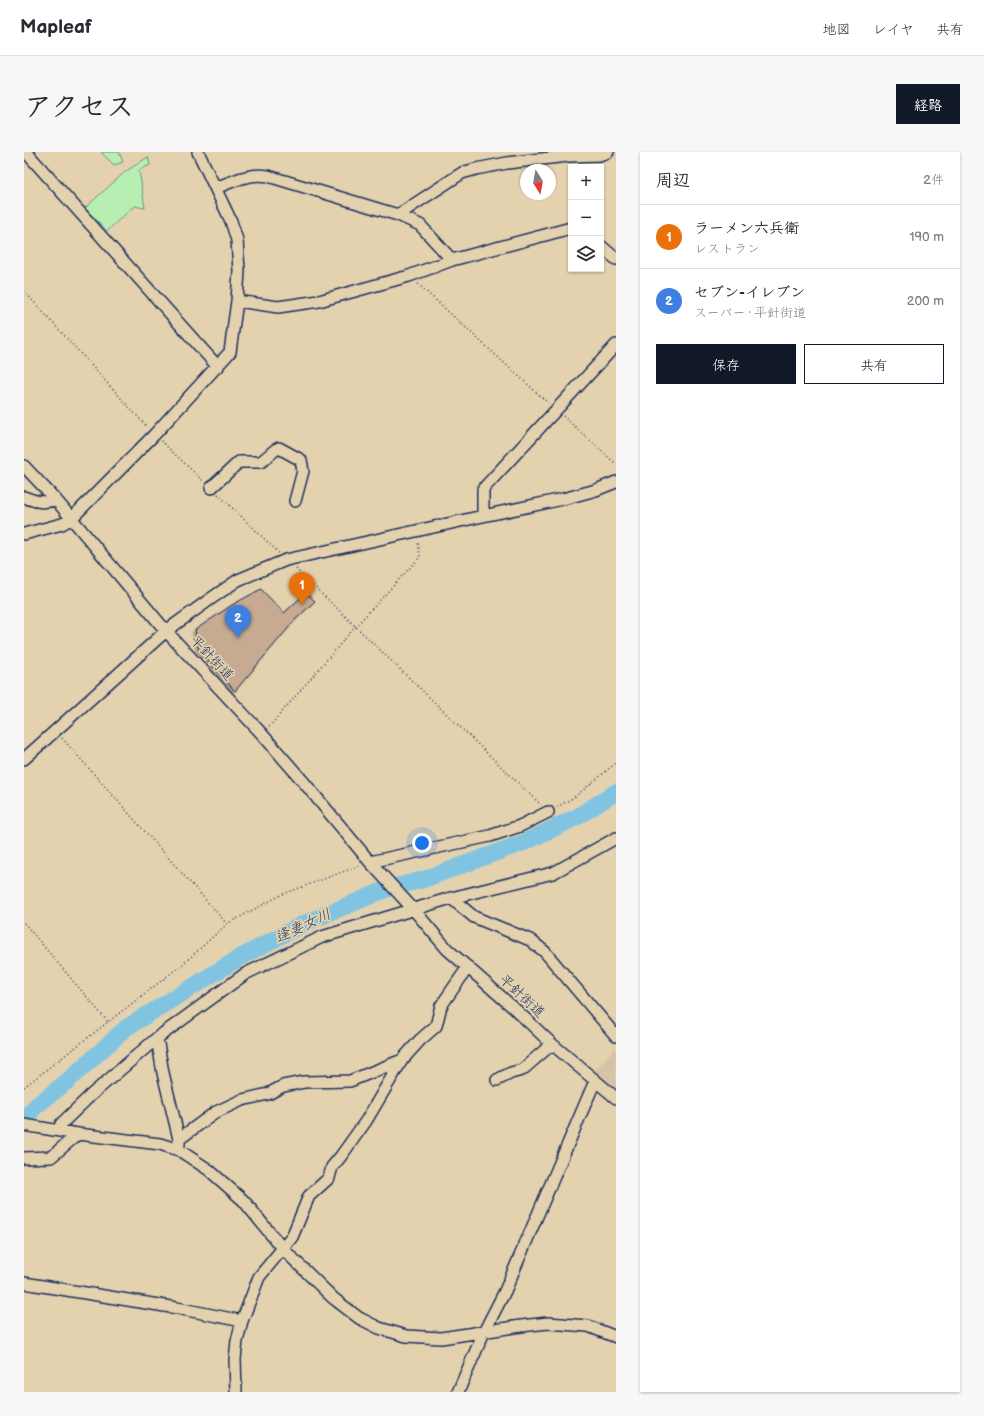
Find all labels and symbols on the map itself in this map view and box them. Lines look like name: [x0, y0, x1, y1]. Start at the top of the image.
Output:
north arrow: [520, 164, 556, 200]
pin: 1: [289, 572, 315, 605]
pin: 2: [225, 605, 251, 638]
street label: 平針街道: [187, 632, 237, 684]
your location: [412, 833, 432, 853]
water label: 逢妻女川: [272, 905, 334, 947]
street label: 平針街道: [496, 971, 548, 1021]

